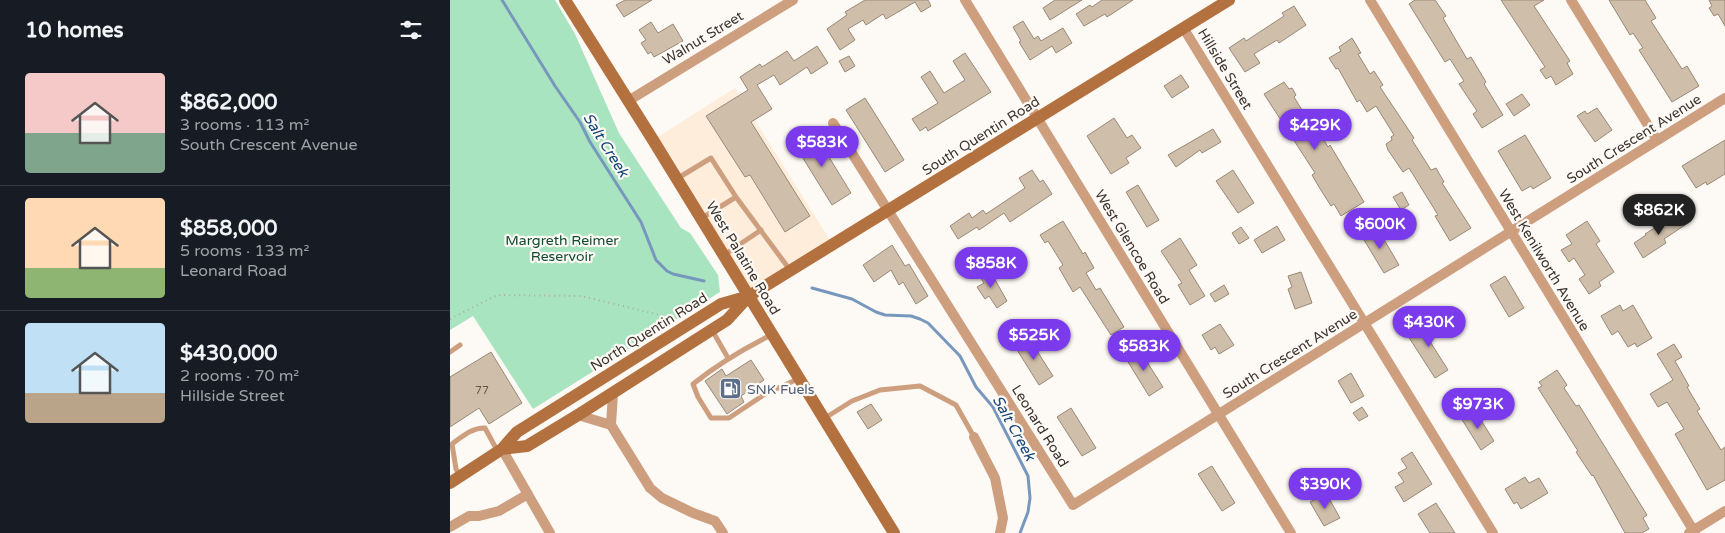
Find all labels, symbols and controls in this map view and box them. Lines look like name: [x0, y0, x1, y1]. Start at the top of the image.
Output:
street label: Walnut Street: [660, 7, 747, 69]
icon: filters: [397, 16, 425, 44]
text: 10 homes: [25, 18, 124, 43]
street label: Hillside Street: [1194, 25, 1256, 113]
text: $862,000: [180, 90, 278, 115]
street label: South Crescent Avenue: [1564, 91, 1704, 187]
icon: home: [65, 93, 125, 153]
street label: South Quentin Road: [919, 93, 1043, 179]
pin: $429K: [1280, 108, 1350, 151]
water label: Salt Creek: [579, 110, 634, 182]
text: 3 rooms · 113 m²: [180, 115, 309, 135]
text: $429K: [1290, 115, 1340, 135]
pin: $583K: [787, 126, 857, 168]
text: $583K: [797, 132, 847, 152]
text: South Crescent Avenue: [180, 135, 358, 155]
street label: West Kenilworth Avenue: [1495, 186, 1593, 334]
street label: West Glencoe Road: [1091, 187, 1173, 307]
pin: $862K: [1624, 194, 1694, 236]
street label: West Palatine Road: [702, 198, 784, 318]
text: $862K: [1634, 200, 1684, 220]
pin: $600K: [1345, 208, 1415, 250]
text: $600K: [1355, 214, 1405, 234]
text: $858,000: [180, 216, 278, 241]
icon: home: [65, 218, 125, 278]
park label: Margreth Reimer Reservoir: [505, 232, 619, 265]
text: 5 rooms · 133 m²: [180, 241, 309, 261]
pin: $858K: [956, 246, 1026, 289]
text: $858K: [966, 253, 1016, 273]
text: Leonard Road: [180, 261, 287, 281]
street label: North Quentin Road: [587, 289, 711, 375]
street label: South Crescent Avenue: [1220, 306, 1360, 402]
pin: $430K: [1394, 306, 1464, 348]
text: $430K: [1404, 312, 1454, 332]
pin: $525K: [999, 318, 1069, 361]
text: $525K: [1009, 325, 1059, 345]
pin: $583K: [1109, 330, 1179, 372]
text: $583K: [1119, 336, 1169, 356]
text: $430,000: [180, 341, 278, 366]
icon: home: [65, 343, 125, 403]
text: 2 rooms · 70 m²: [180, 366, 299, 386]
fuel station icon: SNK Fuels: [719, 377, 743, 401]
place label: SNK Fuels: [747, 381, 815, 398]
street label: Leonard Road: [1008, 382, 1072, 470]
house number: 77: [475, 384, 489, 397]
text: Hillside Street: [180, 386, 285, 406]
pin: $973K: [1443, 388, 1513, 430]
water label: Salt Creek: [989, 392, 1040, 465]
text: $973K: [1453, 394, 1503, 414]
pin: $390K: [1290, 468, 1360, 510]
text: $390K: [1300, 474, 1350, 494]

